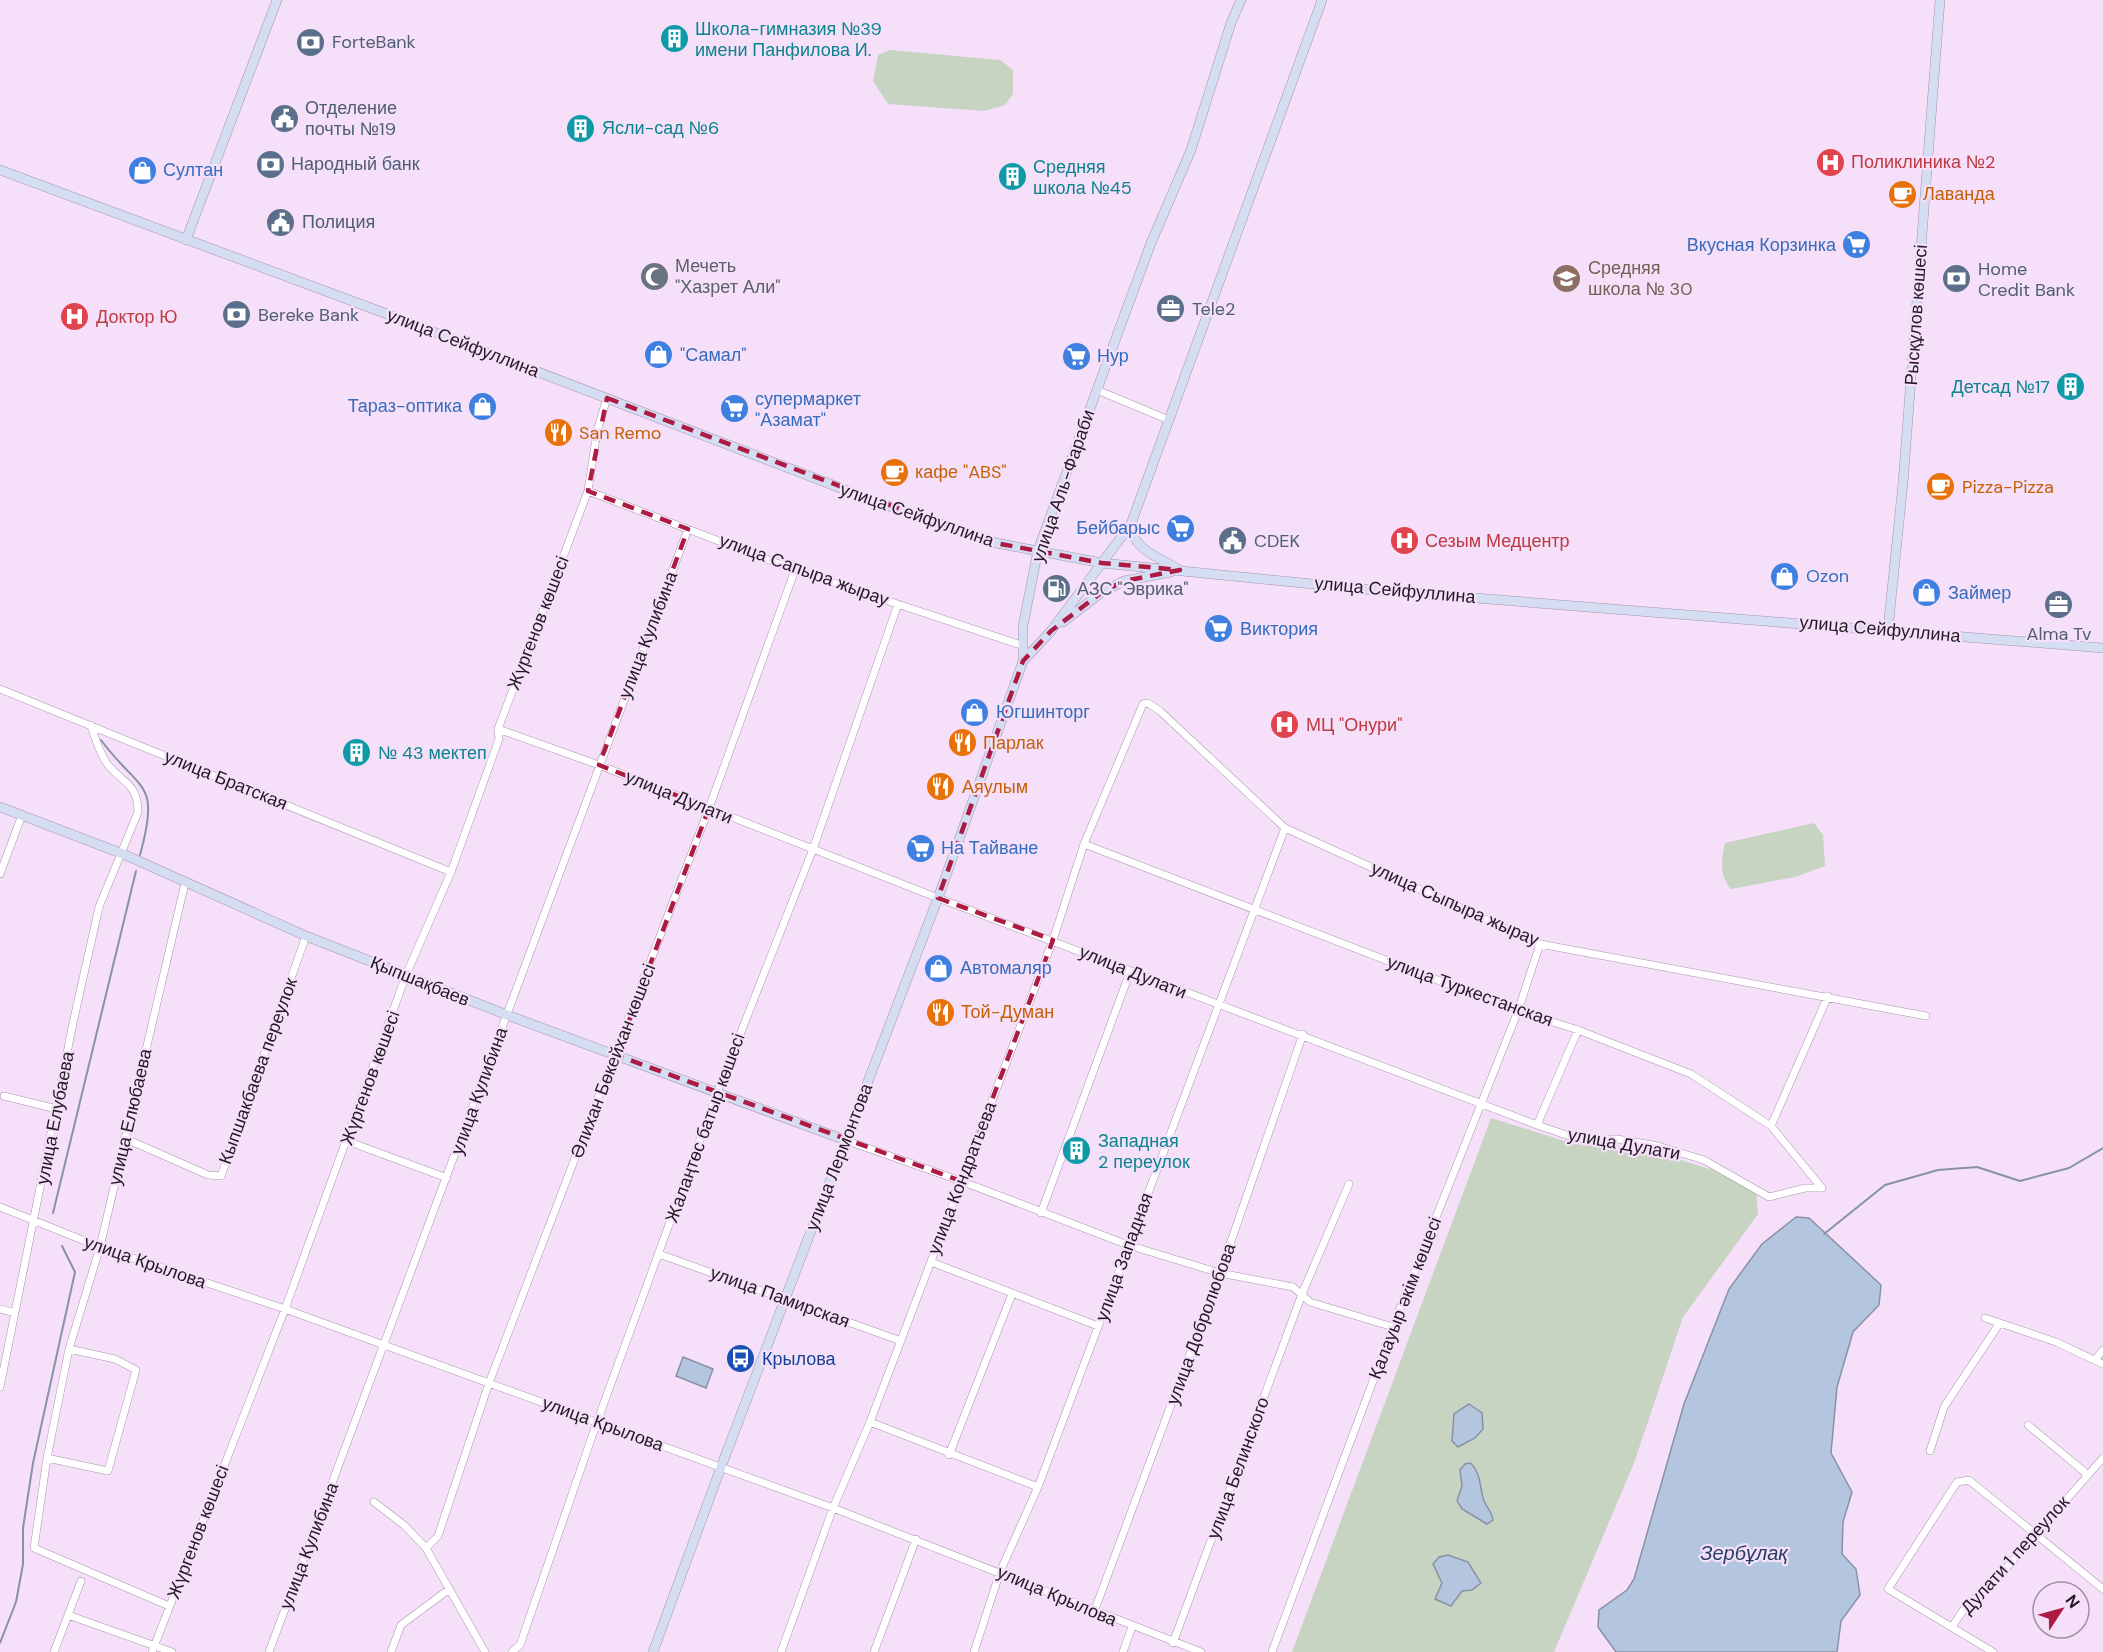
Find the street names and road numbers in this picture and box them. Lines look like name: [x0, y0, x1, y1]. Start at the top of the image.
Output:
street label: Рысқұлов көшесі: [1899, 244, 1933, 386]
street label: улица Сейфуллина: [383, 303, 544, 384]
street label: улица Аль-Фараби: [1026, 406, 1100, 566]
street label: улица Сейфуллина: [837, 477, 998, 553]
street label: улица Сапыра жырау: [716, 528, 892, 612]
street label: Жүргенов көшесі: [501, 553, 575, 693]
street label: улица Кулибина: [613, 567, 684, 702]
street label: улица Сейфуллина: [1313, 571, 1478, 609]
street label: улица Сейфуллина: [1798, 610, 1963, 648]
street label: улица Братская: [161, 744, 291, 816]
street label: улица Дулати: [622, 765, 736, 829]
street label: улица Сыпыра жырау: [1367, 856, 1543, 952]
street label: улица Дулати: [1076, 940, 1190, 1004]
street label: Қыпшақбаев: [367, 950, 473, 1012]
street label: улица Туркестанская: [1384, 950, 1556, 1032]
street label: Әлихан Бөкейхан көшесі: [565, 960, 661, 1162]
street label: Кыпшакбаева переулок: [213, 974, 303, 1168]
street label: Жүргенов көшесі: [335, 1007, 405, 1149]
street label: улица Кулибина: [445, 1023, 514, 1158]
street label: Жалаңтөс батыр көшесі: [659, 1030, 751, 1226]
street label: улица Елюбаева: [103, 1045, 158, 1188]
street label: улица Елубаева: [30, 1048, 80, 1187]
street label: улица Лермонтова: [800, 1079, 878, 1234]
street label: улица Кондратьева: [922, 1097, 1003, 1258]
street label: улица Дулати: [1566, 1122, 1682, 1166]
street label: улица Западная: [1090, 1189, 1158, 1325]
street label: Қалауыр әкім көшесі: [1363, 1213, 1447, 1383]
street label: улица Крылова: [81, 1230, 210, 1294]
street label: улица Добролюбова: [1161, 1239, 1242, 1408]
street label: улица Памирская: [707, 1261, 853, 1333]
street label: улица Крылова: [539, 1391, 668, 1457]
street label: улица Белинского: [1201, 1394, 1275, 1542]
street label: Жүргенов көшесі: [161, 1462, 235, 1602]
street label: улица Кулибина: [274, 1478, 345, 1613]
street label: Дулати 1 переулок: [1955, 1491, 2075, 1619]
street label: улица Крылова: [993, 1560, 1121, 1632]

